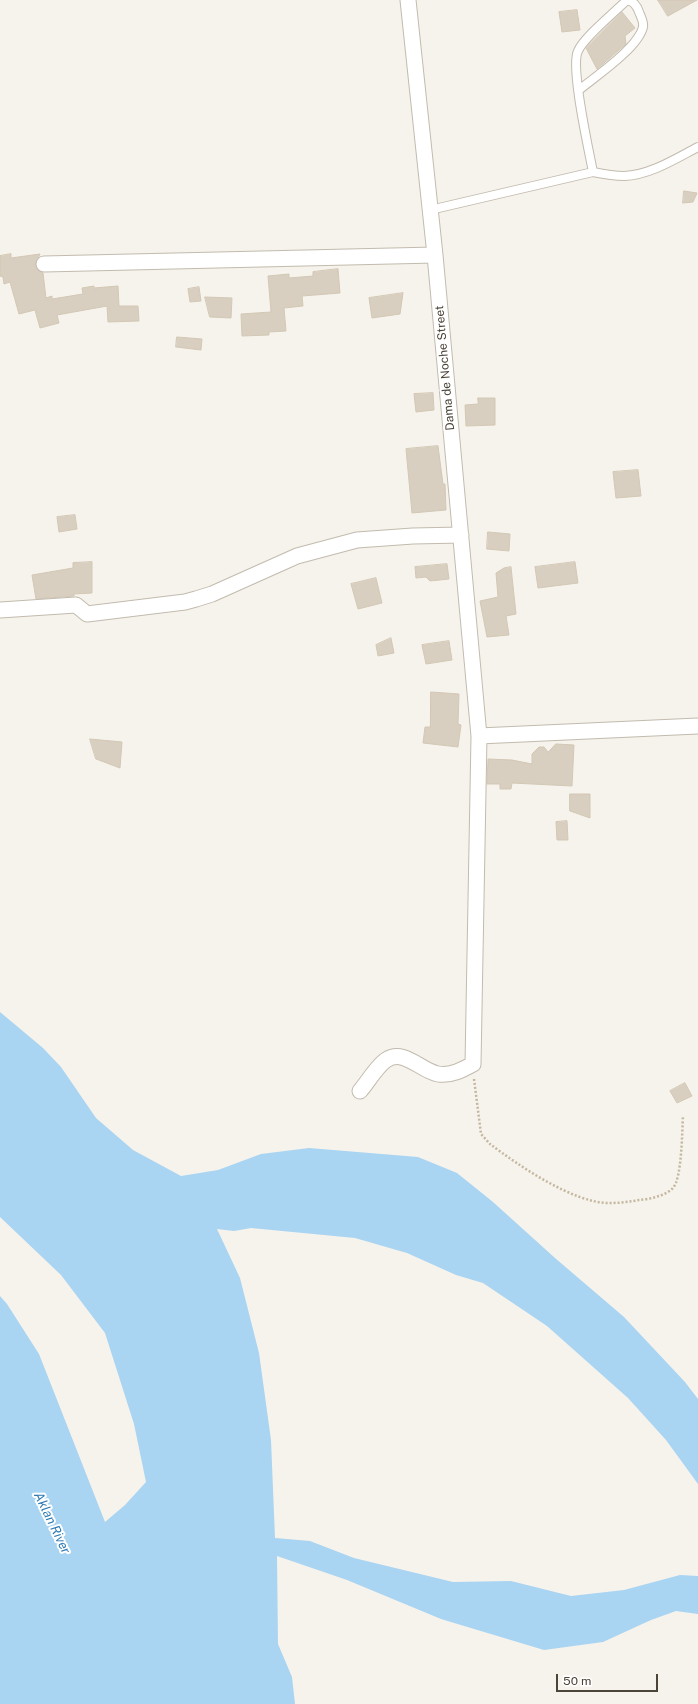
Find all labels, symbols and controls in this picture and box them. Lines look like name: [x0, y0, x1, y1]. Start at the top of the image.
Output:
street label: Dama de Noche Street: [432, 305, 458, 431]
water label: Aklan River: [30, 1490, 74, 1556]
scale bar: [558, 1666, 660, 1692]
text: 50 m: [563, 1674, 591, 1688]

